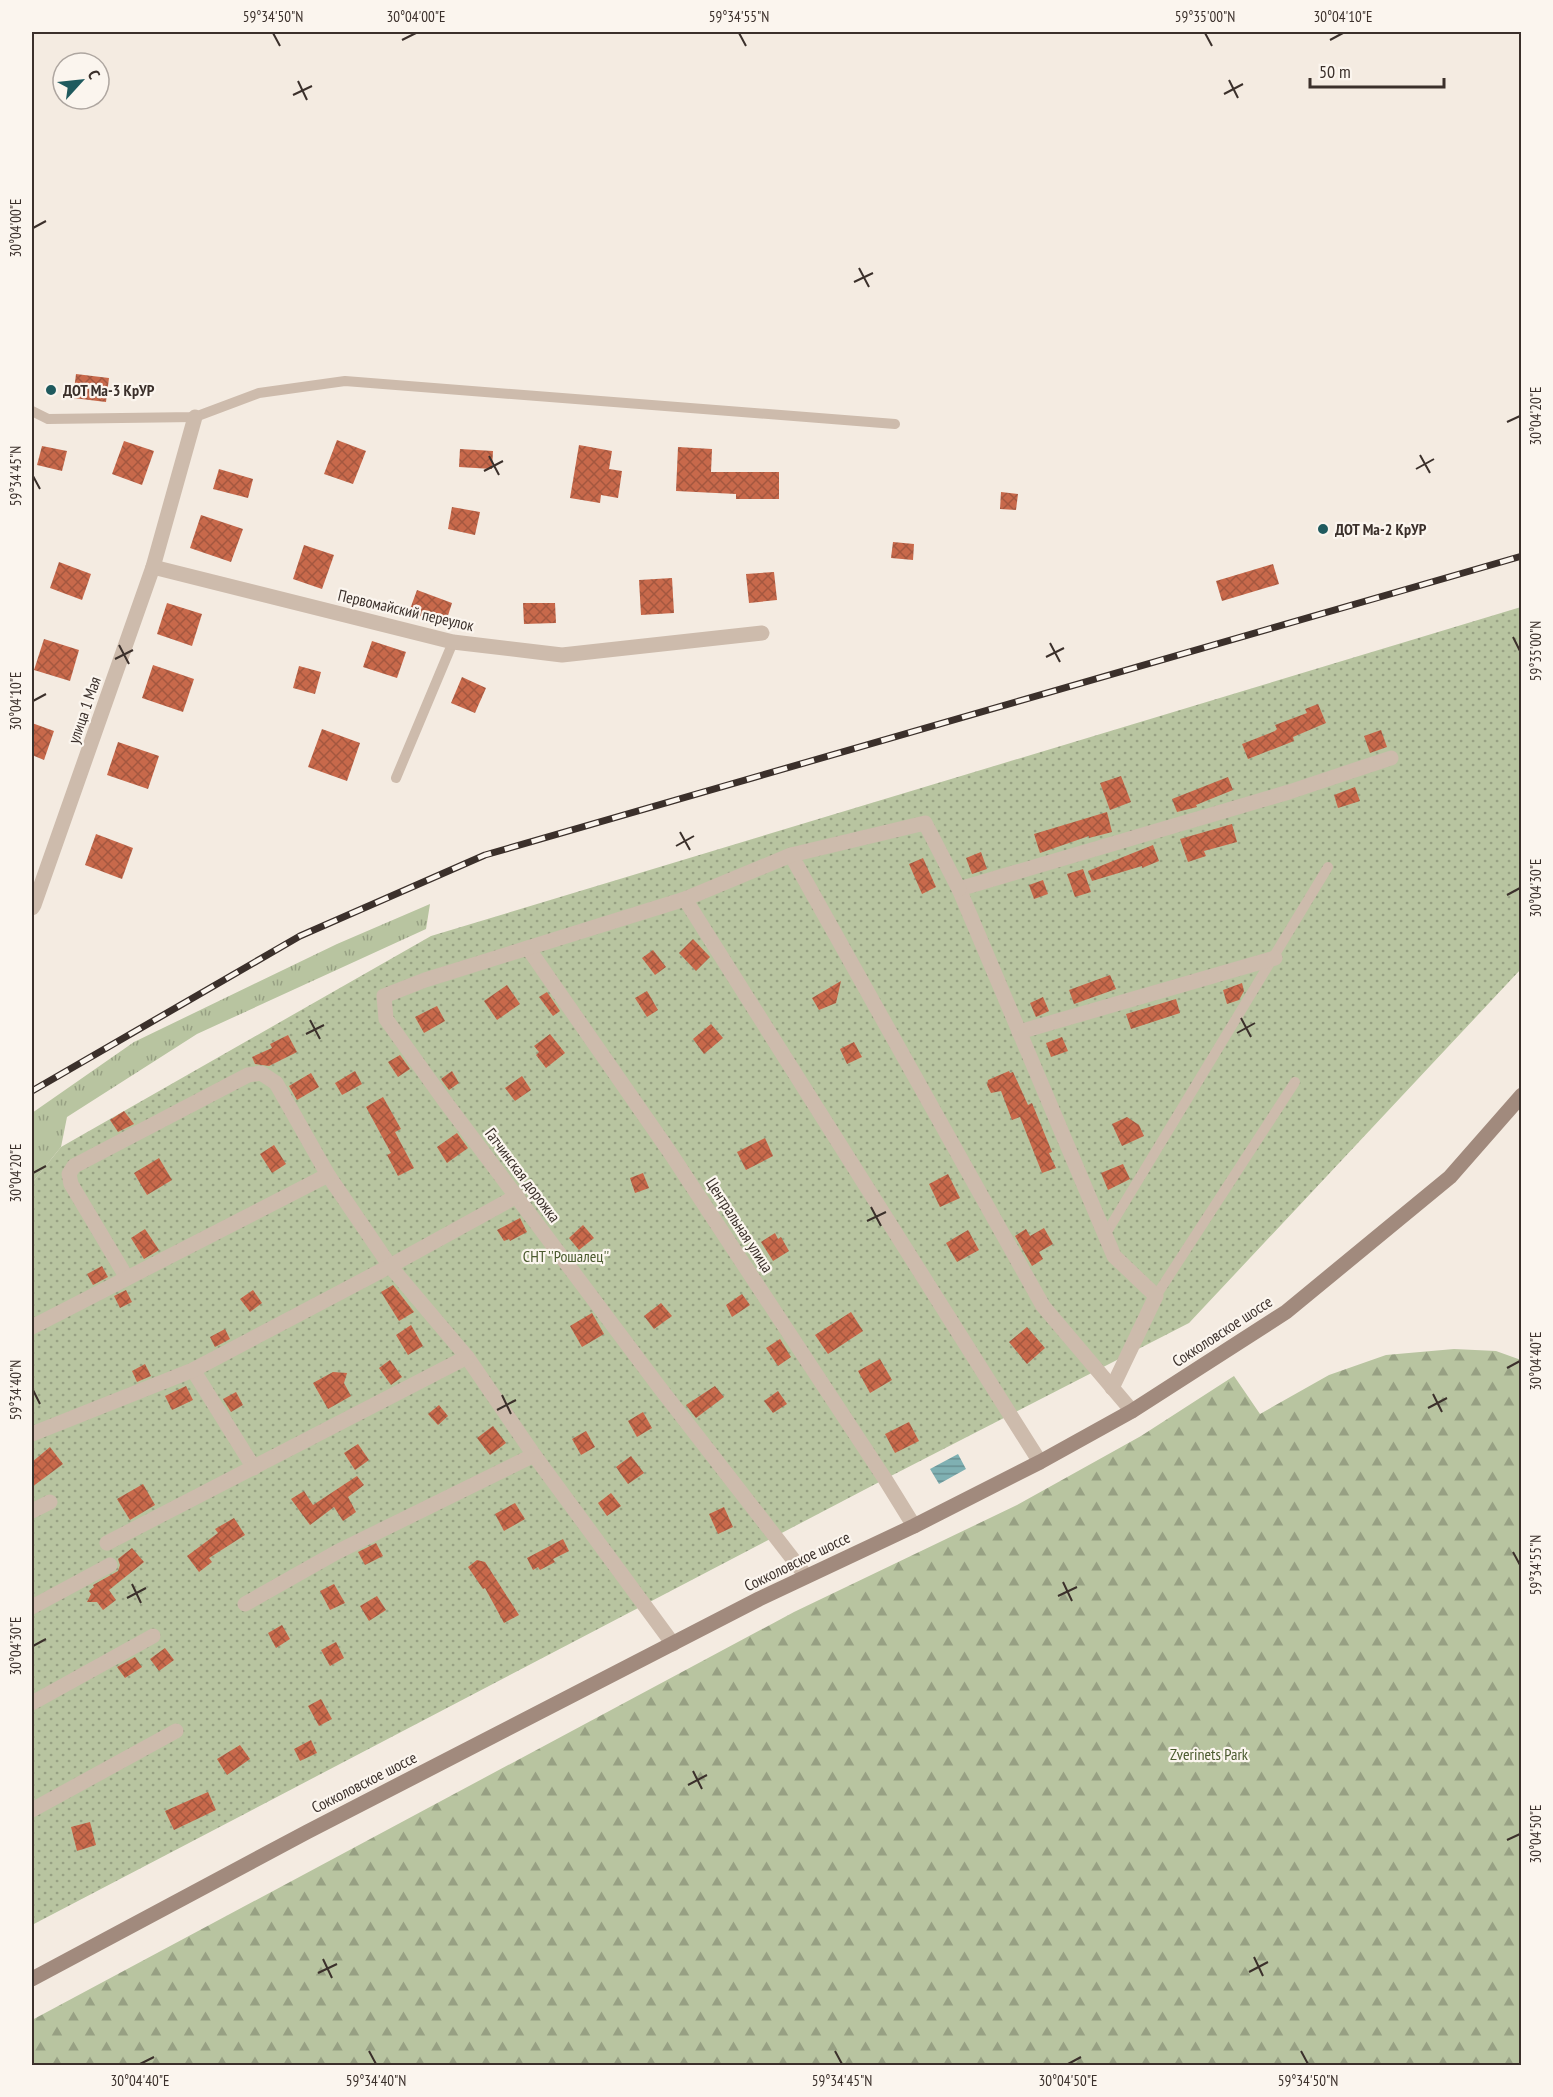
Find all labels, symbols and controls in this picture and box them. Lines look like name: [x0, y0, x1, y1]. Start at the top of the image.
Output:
text: 59°34'50"N: [243, 7, 303, 26]
text: 30°04'00"E: [386, 7, 446, 26]
text: 59°34'55"N: [709, 7, 769, 26]
text: 59°35'00"N: [1175, 7, 1235, 26]
text: 30°04'10"E: [1313, 7, 1373, 26]
north arrow: [51, 51, 111, 111]
scale bar: [1310, 51, 1444, 89]
text: 50 m: [1319, 60, 1351, 83]
text: С: [84, 66, 105, 83]
text: 30°04'00"E: [6, 198, 25, 258]
place label: ДОТ Ма-3 КрУР: [63, 380, 155, 400]
marker: ДОТ Ма-3 КрУР: [44, 383, 58, 397]
text: 30°04'20"E: [1526, 386, 1545, 446]
text: 59°34'45"N: [6, 446, 25, 506]
place label: ДОТ Ма-2 КрУР: [1335, 519, 1427, 539]
marker: ДОТ Ма-2 КрУР: [1316, 522, 1330, 536]
street label: Первомайский переулок: [336, 585, 477, 636]
text: 59°35'00"N: [1526, 621, 1545, 681]
text: 30°04'10"E: [6, 671, 25, 731]
street label: улица 1 Мая: [63, 674, 105, 746]
text: 30°04'30"E: [1526, 858, 1545, 918]
street label: Гатчинская дорожка: [481, 1124, 565, 1226]
text: 30°04'20"E: [6, 1143, 25, 1203]
street label: Центральная улица: [702, 1174, 778, 1276]
park label: СНТ ''Рошалец'': [523, 1246, 609, 1266]
street label: Сокколовское шоссе: [1168, 1291, 1276, 1371]
text: 30°04'40"E: [1526, 1331, 1545, 1391]
text: 59°34'40"N: [6, 1360, 25, 1420]
street label: Сокколовское шоссе: [741, 1527, 853, 1595]
text: 59°34'55"N: [1526, 1535, 1545, 1595]
text: 30°04'30"E: [6, 1616, 25, 1676]
park label: Zverinets Park: [1170, 1744, 1249, 1764]
street label: Сокколовское шоссе: [308, 1747, 420, 1817]
text: 30°04'50"E: [1526, 1804, 1545, 1864]
text: 30°04'40"E: [110, 2071, 170, 2090]
text: 59°34'40"N: [346, 2071, 406, 2090]
text: 59°34'45"N: [812, 2071, 872, 2090]
text: 30°04'50"E: [1038, 2071, 1098, 2090]
text: 59°34'50"N: [1278, 2071, 1338, 2090]

